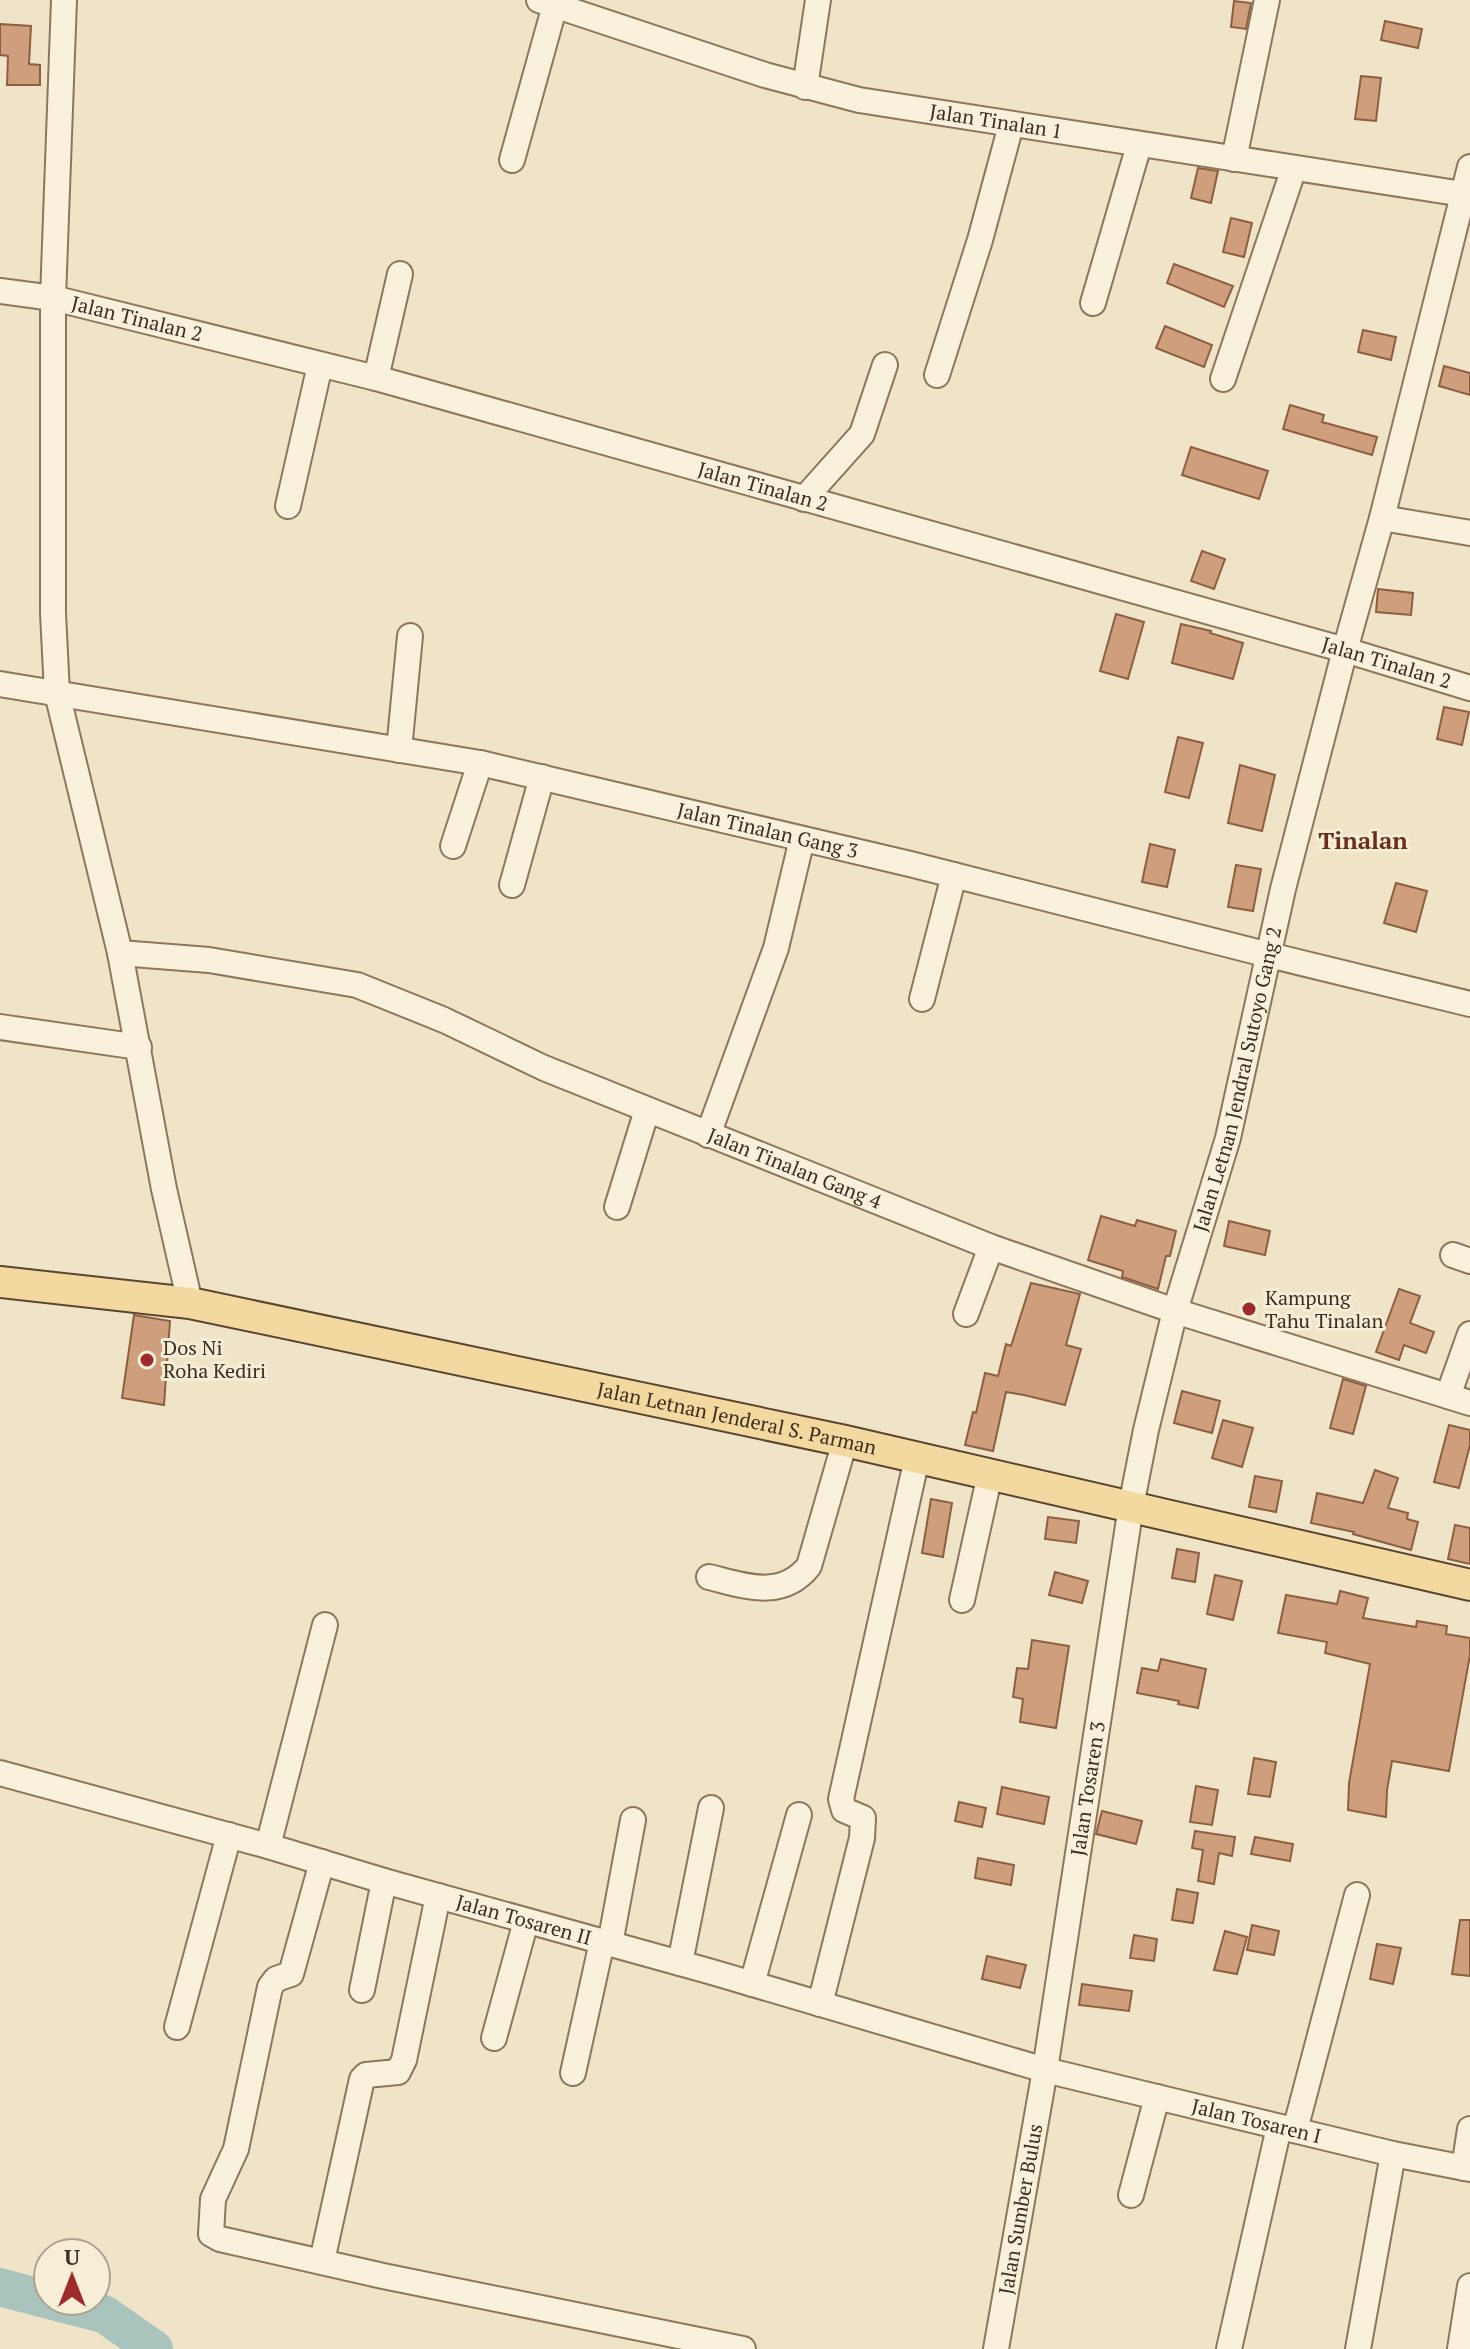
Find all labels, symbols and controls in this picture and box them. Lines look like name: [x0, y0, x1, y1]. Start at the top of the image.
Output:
street label: Jalan Tinalan 1: [928, 97, 1064, 144]
street label: Jalan Tinalan 2: [69, 289, 205, 348]
street label: Jalan Tinalan 2: [695, 455, 831, 517]
street label: Jalan Tinalan 2: [1319, 630, 1455, 695]
street label: Jalan Tinalan Gang 3: [675, 796, 861, 864]
district label: Tinalan: [1318, 824, 1408, 856]
street label: Jalan Letnan Jendral Sutoyo Gang 2: [1186, 924, 1287, 1235]
street label: Jalan Tinalan Gang 4: [704, 1121, 886, 1215]
place label: Kampung Tahu Tinalan: [1265, 1284, 1383, 1334]
marker: Kampung Tahu Tinalan: [1240, 1300, 1258, 1318]
place label: Dos Ni Roha Kediri: [163, 1334, 266, 1384]
marker: Dos Ni Roha Kediri: [138, 1351, 156, 1369]
street label: Jalan Letnan Jenderal S. Parman: [595, 1375, 879, 1461]
street label: Jalan Tosaren 3: [1064, 1719, 1111, 1858]
street label: Jalan Tosaren II: [453, 1888, 595, 1951]
street label: Jalan Tosaren I: [1189, 2092, 1324, 2149]
street label: Jalan Sumber Bulus: [992, 2122, 1048, 2297]
north arrow: [32, 2237, 112, 2317]
text: U: [64, 2242, 80, 2271]

